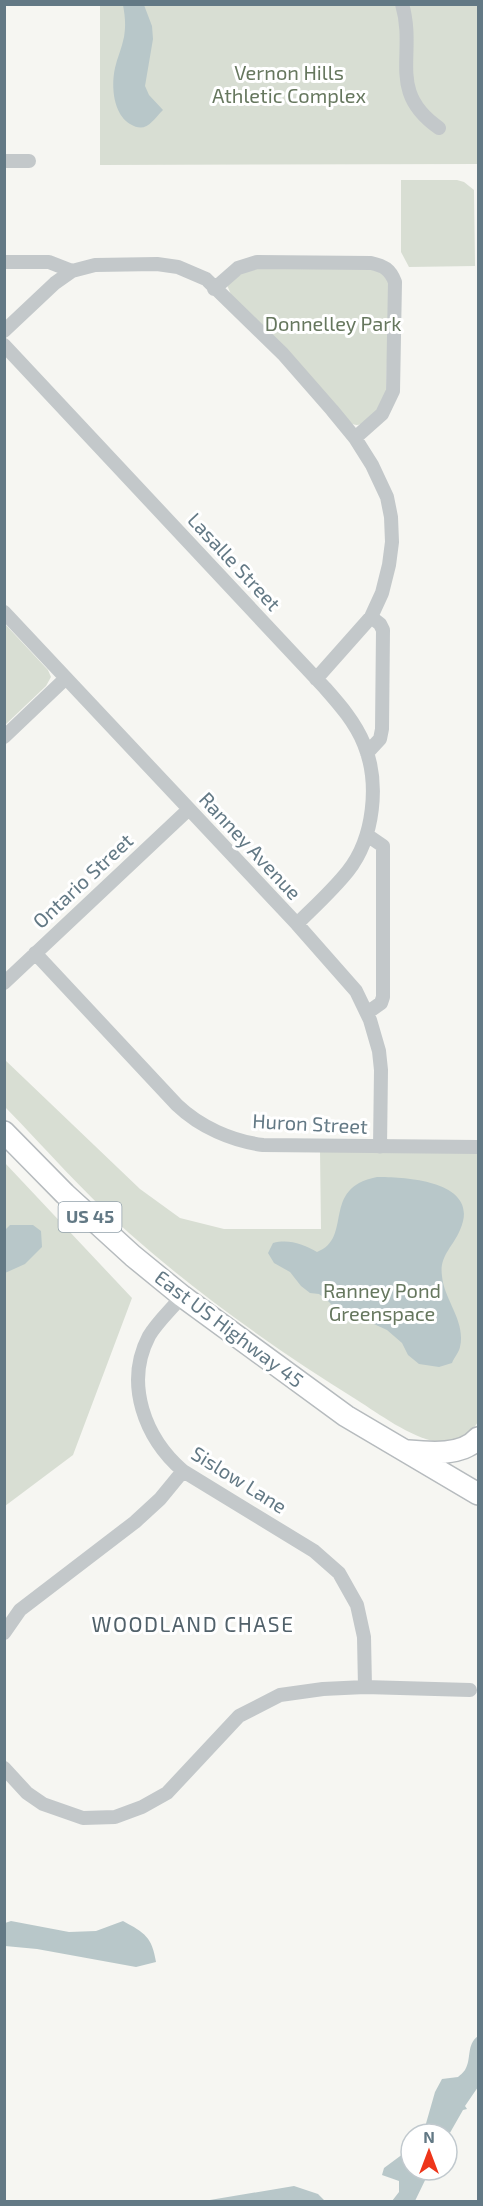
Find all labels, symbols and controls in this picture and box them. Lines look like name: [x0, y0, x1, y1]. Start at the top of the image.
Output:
park label: Vernon Hills Athletic Complex: [212, 60, 366, 107]
park label: Donnelley Park: [265, 311, 401, 335]
street label: Lasalle Street: [183, 507, 286, 616]
street label: Ranney Avenue: [195, 787, 307, 904]
street label: Ontario Street: [27, 828, 138, 933]
street label: Huron Street: [252, 1108, 369, 1138]
road number: US 45: [58, 1202, 122, 1232]
street label: East US Highway 45: [151, 1265, 309, 1392]
park label: Ranney Pond Greenspace: [323, 1278, 441, 1325]
street label: Sislow Lane: [187, 1440, 292, 1518]
district label: WOODLAND CHASE: [92, 1611, 294, 1636]
north arrow: [399, 2122, 459, 2182]
text: N: [423, 2127, 435, 2146]

